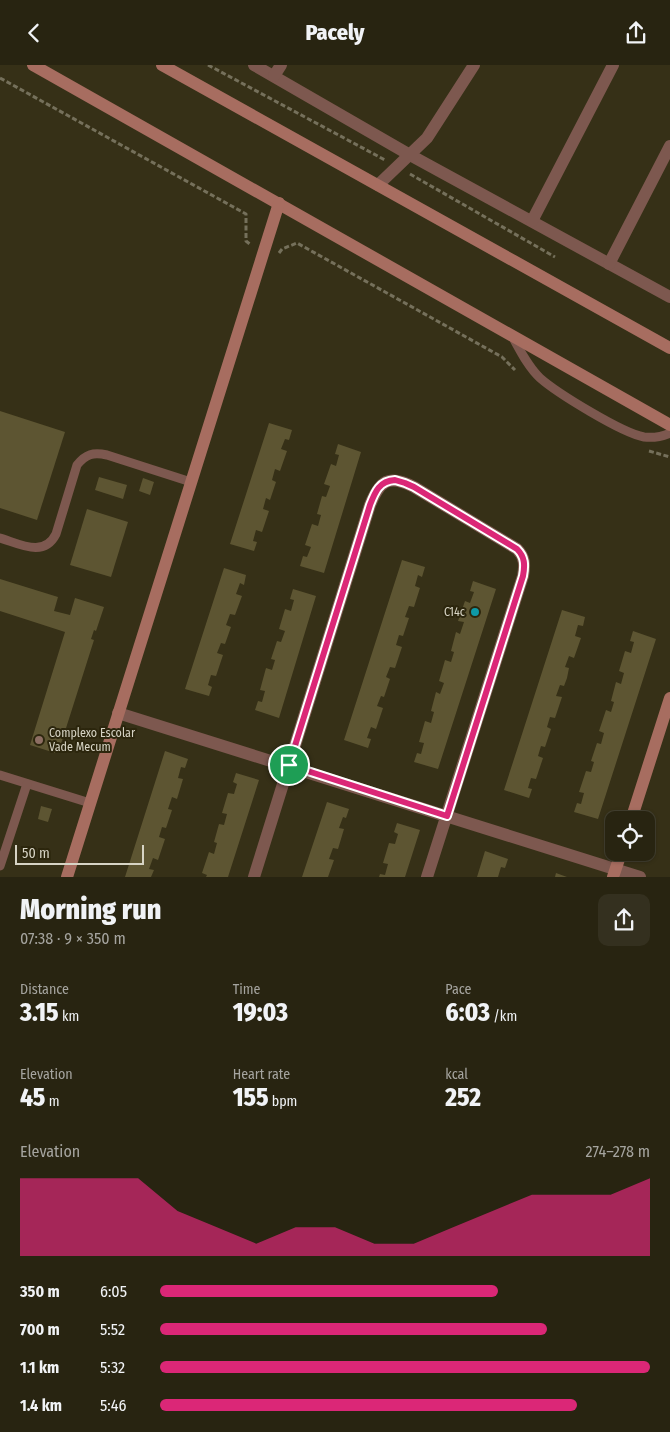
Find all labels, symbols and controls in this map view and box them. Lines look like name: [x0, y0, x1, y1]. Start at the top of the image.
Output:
icon: back: [20, 19, 48, 47]
text: Pacely: [305, 19, 365, 46]
icon: share: [622, 19, 650, 47]
place label: C14c: [444, 605, 465, 619]
marker: C14c: [469, 606, 481, 618]
place label: Complexo Escolar Vade Mecum: [49, 726, 136, 754]
marker: Complexo Escolar Vade Mecum: [33, 734, 45, 746]
pin: [268, 744, 310, 786]
icon: arrive: [275, 751, 303, 779]
map controls: [605, 811, 655, 861]
button: locate: [605, 811, 655, 861]
scale bar: [15, 842, 144, 865]
text: 50 m: [22, 845, 50, 862]
text: Morning run: [20, 893, 161, 926]
button: share: [598, 894, 650, 946]
text: 07:38 · 9 × 350 m: [20, 929, 126, 948]
text: Distance: [20, 981, 69, 998]
text: Time: [233, 981, 260, 998]
text: Pace: [445, 981, 471, 998]
text: 3.15: [20, 998, 59, 1028]
text: 19:03: [233, 998, 288, 1028]
text: 6:03: [445, 998, 490, 1028]
text: km: [59, 1008, 79, 1025]
text: /km: [490, 1008, 517, 1025]
text: Elevation: [20, 1066, 73, 1083]
text: Heart rate: [233, 1066, 290, 1083]
text: kcal: [445, 1066, 468, 1083]
text: 45: [20, 1083, 45, 1113]
text: 155: [233, 1083, 268, 1113]
text: 252: [445, 1083, 481, 1113]
text: m: [45, 1093, 59, 1110]
text: bpm: [268, 1093, 297, 1110]
text: Elevation: [20, 1142, 80, 1161]
text: 274–278 m: [586, 1142, 650, 1161]
text: 350 m: [20, 1282, 60, 1301]
text: 6:05: [100, 1282, 127, 1301]
text: 700 m: [20, 1320, 60, 1339]
text: 5:52: [100, 1320, 125, 1339]
text: 1.1 km: [20, 1358, 59, 1377]
text: 5:32: [100, 1358, 125, 1377]
text: 1.4 km: [20, 1396, 62, 1415]
text: 5:46: [100, 1396, 126, 1415]

